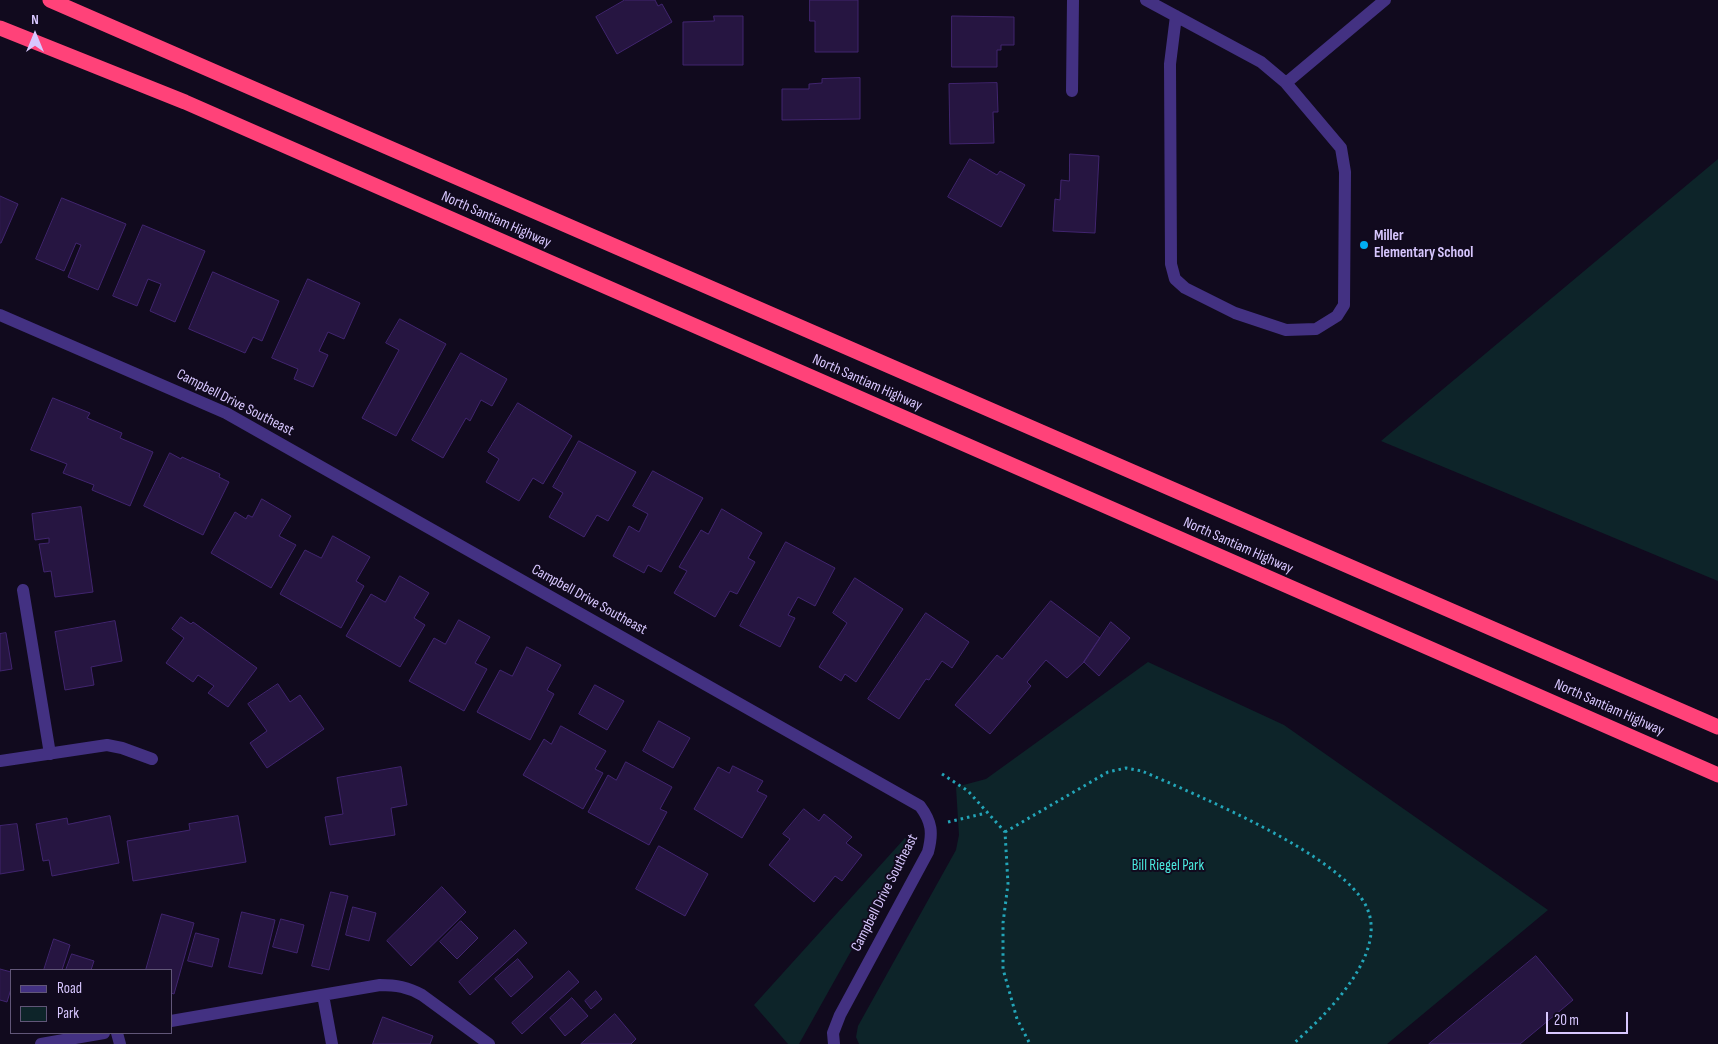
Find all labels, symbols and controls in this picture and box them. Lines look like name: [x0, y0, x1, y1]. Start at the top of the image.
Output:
north arrow: [10, 10, 60, 60]
text: N: [31, 11, 39, 28]
street label: North Santiam Highway: [438, 188, 554, 252]
place label: Miller Elementary School: [1374, 227, 1473, 262]
marker: Miller Elementary School: [1358, 239, 1370, 251]
street label: North Santiam Highway: [809, 351, 925, 415]
street label: Campbell Drive Southeast: [173, 366, 297, 440]
street label: North Santiam Highway: [1180, 514, 1296, 578]
street label: Campbell Drive Southeast: [528, 561, 650, 639]
street label: North Santiam Highway: [1551, 676, 1667, 740]
street label: Campbell Drive Southeast: [848, 831, 922, 955]
park label: Bill Riegel Park: [1132, 857, 1204, 875]
legend: [10, 969, 172, 1034]
text: Road: [57, 979, 82, 998]
scale bar: [1548, 1002, 1630, 1034]
text: Park: [57, 1004, 79, 1023]
text: 20 m: [1554, 1011, 1579, 1030]

